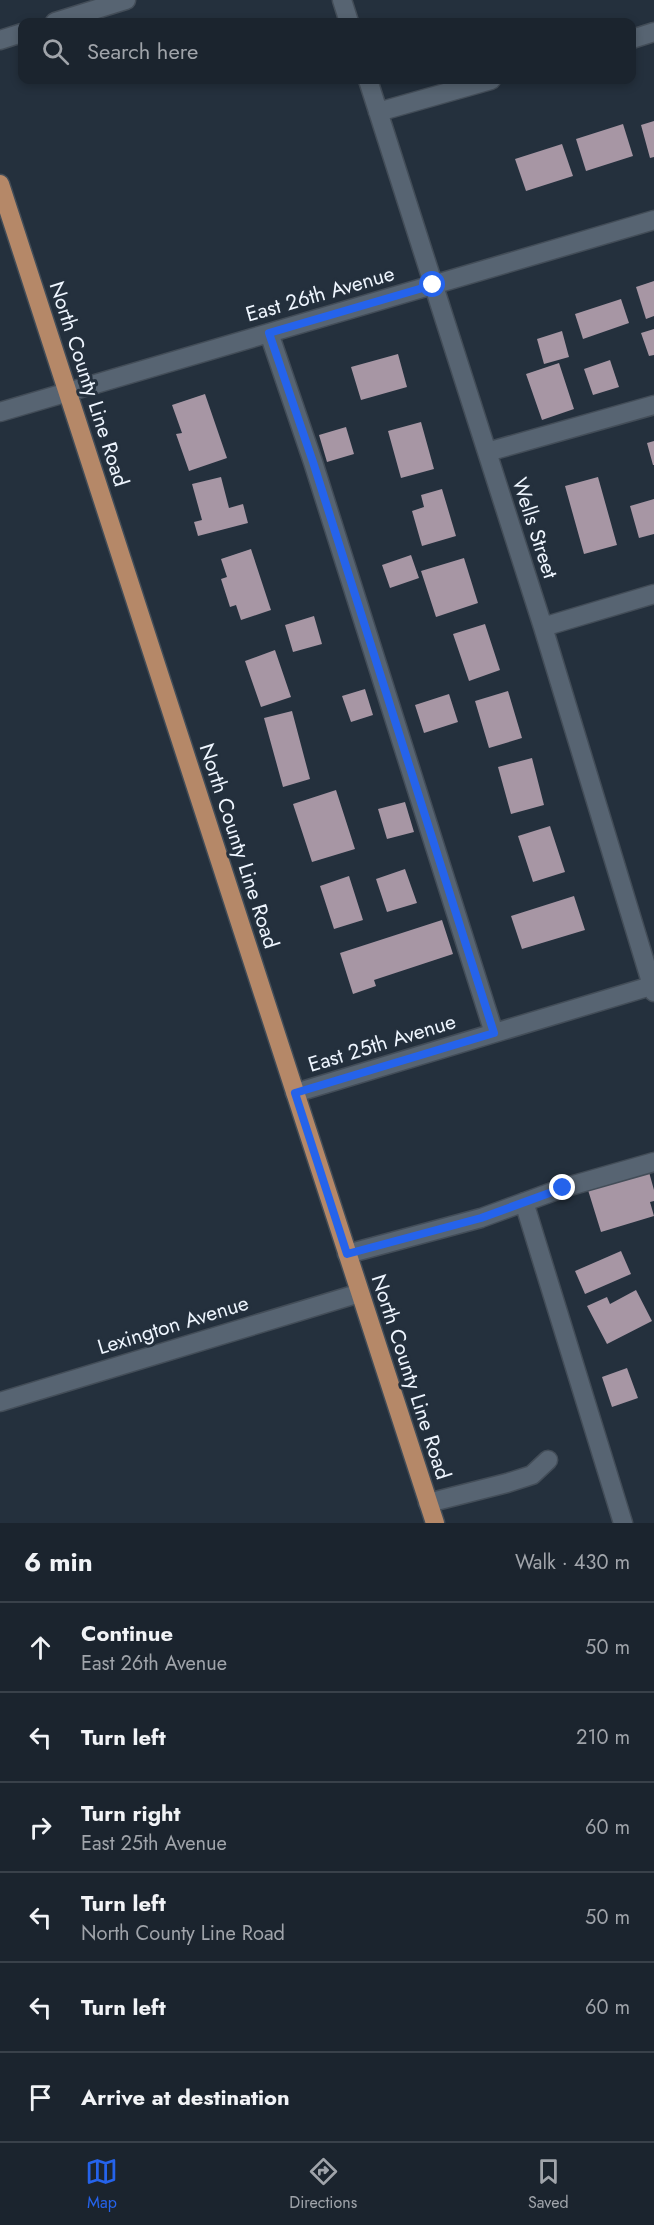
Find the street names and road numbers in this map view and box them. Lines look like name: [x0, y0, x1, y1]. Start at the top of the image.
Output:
street label: East 26th Avenue: [242, 258, 398, 330]
street label: North County Line Road: [42, 278, 136, 490]
street label: Wells Street: [505, 474, 565, 582]
street label: North County Line Road: [192, 740, 286, 952]
street label: East 25th Avenue: [304, 1006, 460, 1080]
street label: North County Line Road: [364, 1271, 458, 1483]
street label: Lexington Avenue: [94, 1288, 252, 1362]

